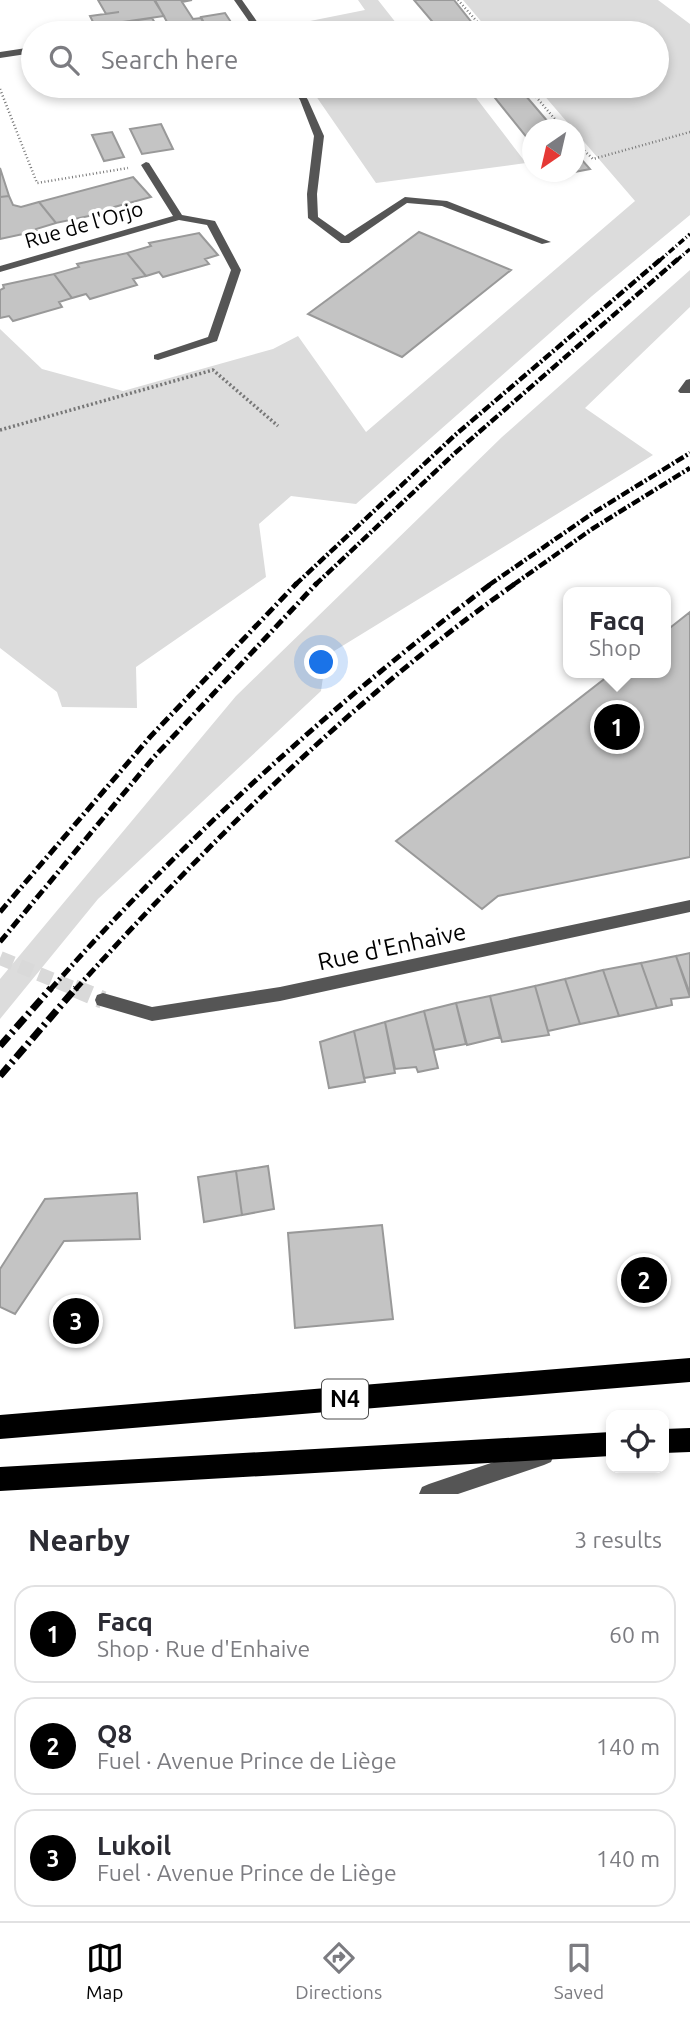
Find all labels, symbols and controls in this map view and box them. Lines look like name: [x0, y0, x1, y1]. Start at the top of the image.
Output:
search box: [21, 21, 669, 98]
icon: search: [45, 41, 83, 79]
text: Search here: [101, 45, 238, 74]
north arrow: [522, 119, 585, 182]
street label: Rue de l'Orjo: [22, 196, 146, 252]
popup: [563, 587, 671, 678]
text: Facq: [589, 606, 645, 635]
text: Shop: [589, 635, 641, 660]
your location: [304, 645, 338, 679]
pin: 1: [594, 701, 640, 753]
street label: Rue d'Enhaive: [315, 918, 469, 975]
pin: 2: [621, 1254, 667, 1306]
pin: 3: [53, 1295, 99, 1347]
road number: N4: [322, 1380, 368, 1418]
map controls: [606, 1410, 669, 1473]
button: locate: [606, 1410, 669, 1473]
text: Nearby: [28, 1523, 130, 1557]
text: 3 results: [574, 1527, 662, 1552]
text: Facq: [97, 1607, 153, 1636]
text: 1: [47, 1622, 59, 1647]
text: 60 m: [609, 1622, 660, 1647]
text: Shop · Rue d'Enhaive: [97, 1636, 310, 1661]
text: Q8: [97, 1719, 132, 1748]
text: 2: [47, 1734, 59, 1759]
text: 140 m: [596, 1734, 660, 1759]
text: Fuel · Avenue Prince de Liège: [97, 1748, 397, 1773]
text: Lukoil: [97, 1831, 171, 1860]
text: 3: [47, 1846, 59, 1871]
text: 140 m: [596, 1846, 660, 1871]
text: Fuel · Avenue Prince de Liège: [97, 1860, 397, 1885]
tab: Map: [86, 1939, 124, 2003]
tab: Directions: [295, 1939, 382, 2003]
tab: Saved: [554, 1939, 604, 2003]

